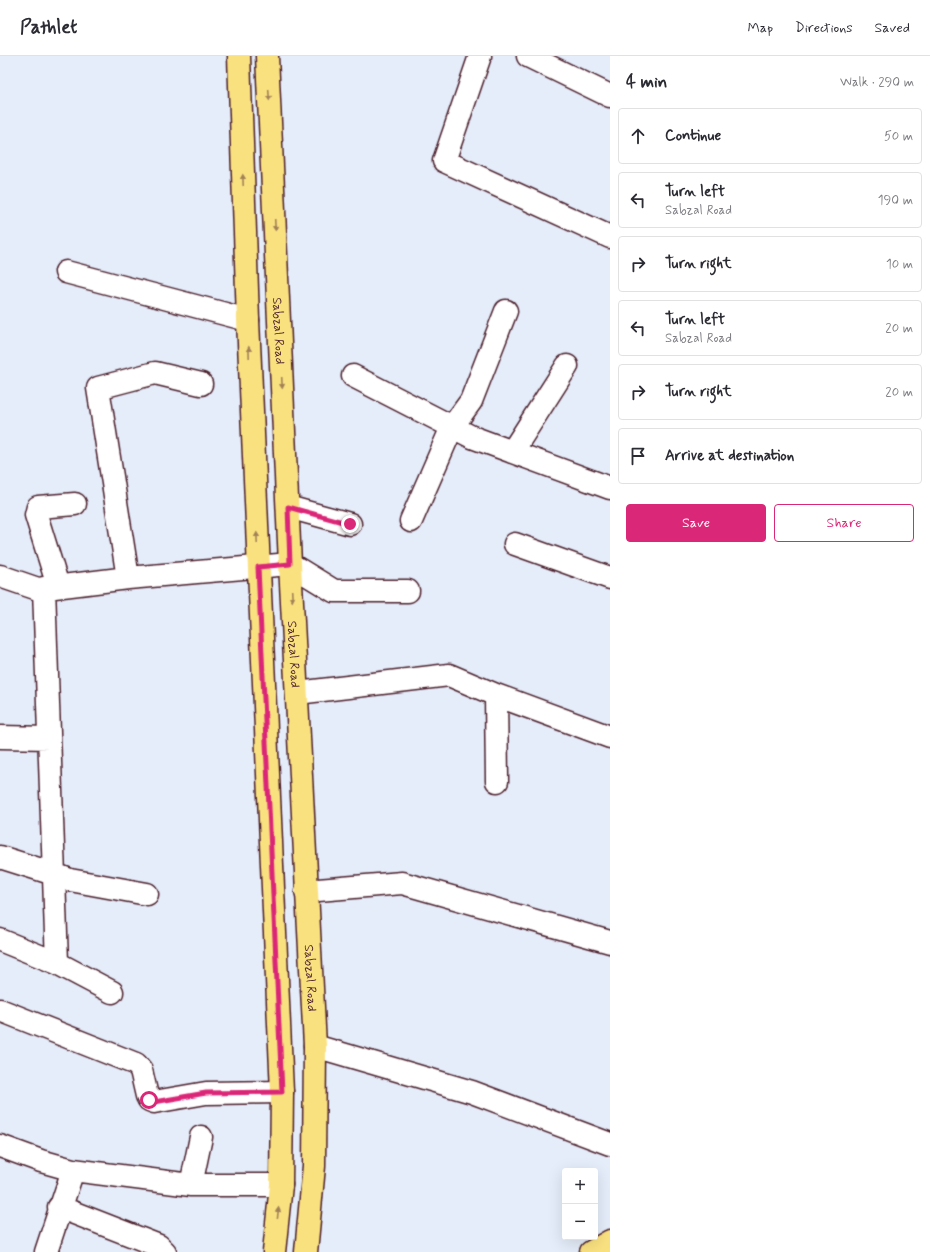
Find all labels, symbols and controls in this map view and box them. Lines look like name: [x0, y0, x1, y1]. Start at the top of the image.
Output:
text: Pathlet: [20, 15, 77, 40]
text: Map: [747, 19, 773, 37]
text: Directions: [795, 19, 853, 37]
text: Saved: [875, 19, 910, 37]
text: 4 min: [626, 71, 667, 93]
text: Walk · 290 m: [840, 74, 914, 91]
one-way arrow: [266, 89, 273, 101]
icon: ahead: [627, 125, 649, 147]
text: Continue: [665, 126, 721, 146]
text: 50 m: [884, 128, 913, 145]
one-way arrow: [240, 173, 246, 186]
text: Turn left: [665, 182, 725, 202]
icon: left: [627, 189, 649, 211]
text: 190 m: [878, 192, 913, 209]
text: Sabzal Road: [665, 202, 732, 219]
one-way arrow: [272, 219, 278, 232]
icon: right: [627, 253, 649, 275]
text: Turn right: [665, 254, 732, 274]
text: 10 m: [886, 256, 913, 273]
street label: Sabzal Road: [268, 297, 288, 365]
text: Turn left: [665, 310, 725, 330]
icon: left: [627, 317, 649, 339]
text: 20 m: [885, 320, 913, 337]
text: Sabzal Road: [665, 330, 732, 347]
one-way arrow: [246, 345, 252, 358]
one-way arrow: [279, 377, 286, 389]
icon: right: [627, 381, 649, 403]
text: Turn right: [665, 382, 732, 402]
text: 20 m: [885, 384, 913, 401]
icon: arrive: [627, 445, 649, 467]
text: Arrive at destination: [665, 446, 794, 466]
button: Save: [626, 504, 766, 542]
button: Share: [774, 504, 914, 542]
route end: [341, 515, 359, 533]
one-way arrow: [254, 531, 260, 544]
one-way arrow: [288, 590, 295, 602]
street label: Sabzal Road: [283, 620, 303, 688]
street label: Sabzal Road: [300, 944, 320, 1012]
route start: [140, 1091, 158, 1109]
map controls: [562, 1168, 598, 1240]
button: +: [562, 1168, 598, 1204]
button: −: [562, 1204, 598, 1240]
one-way arrow: [275, 1207, 281, 1219]

